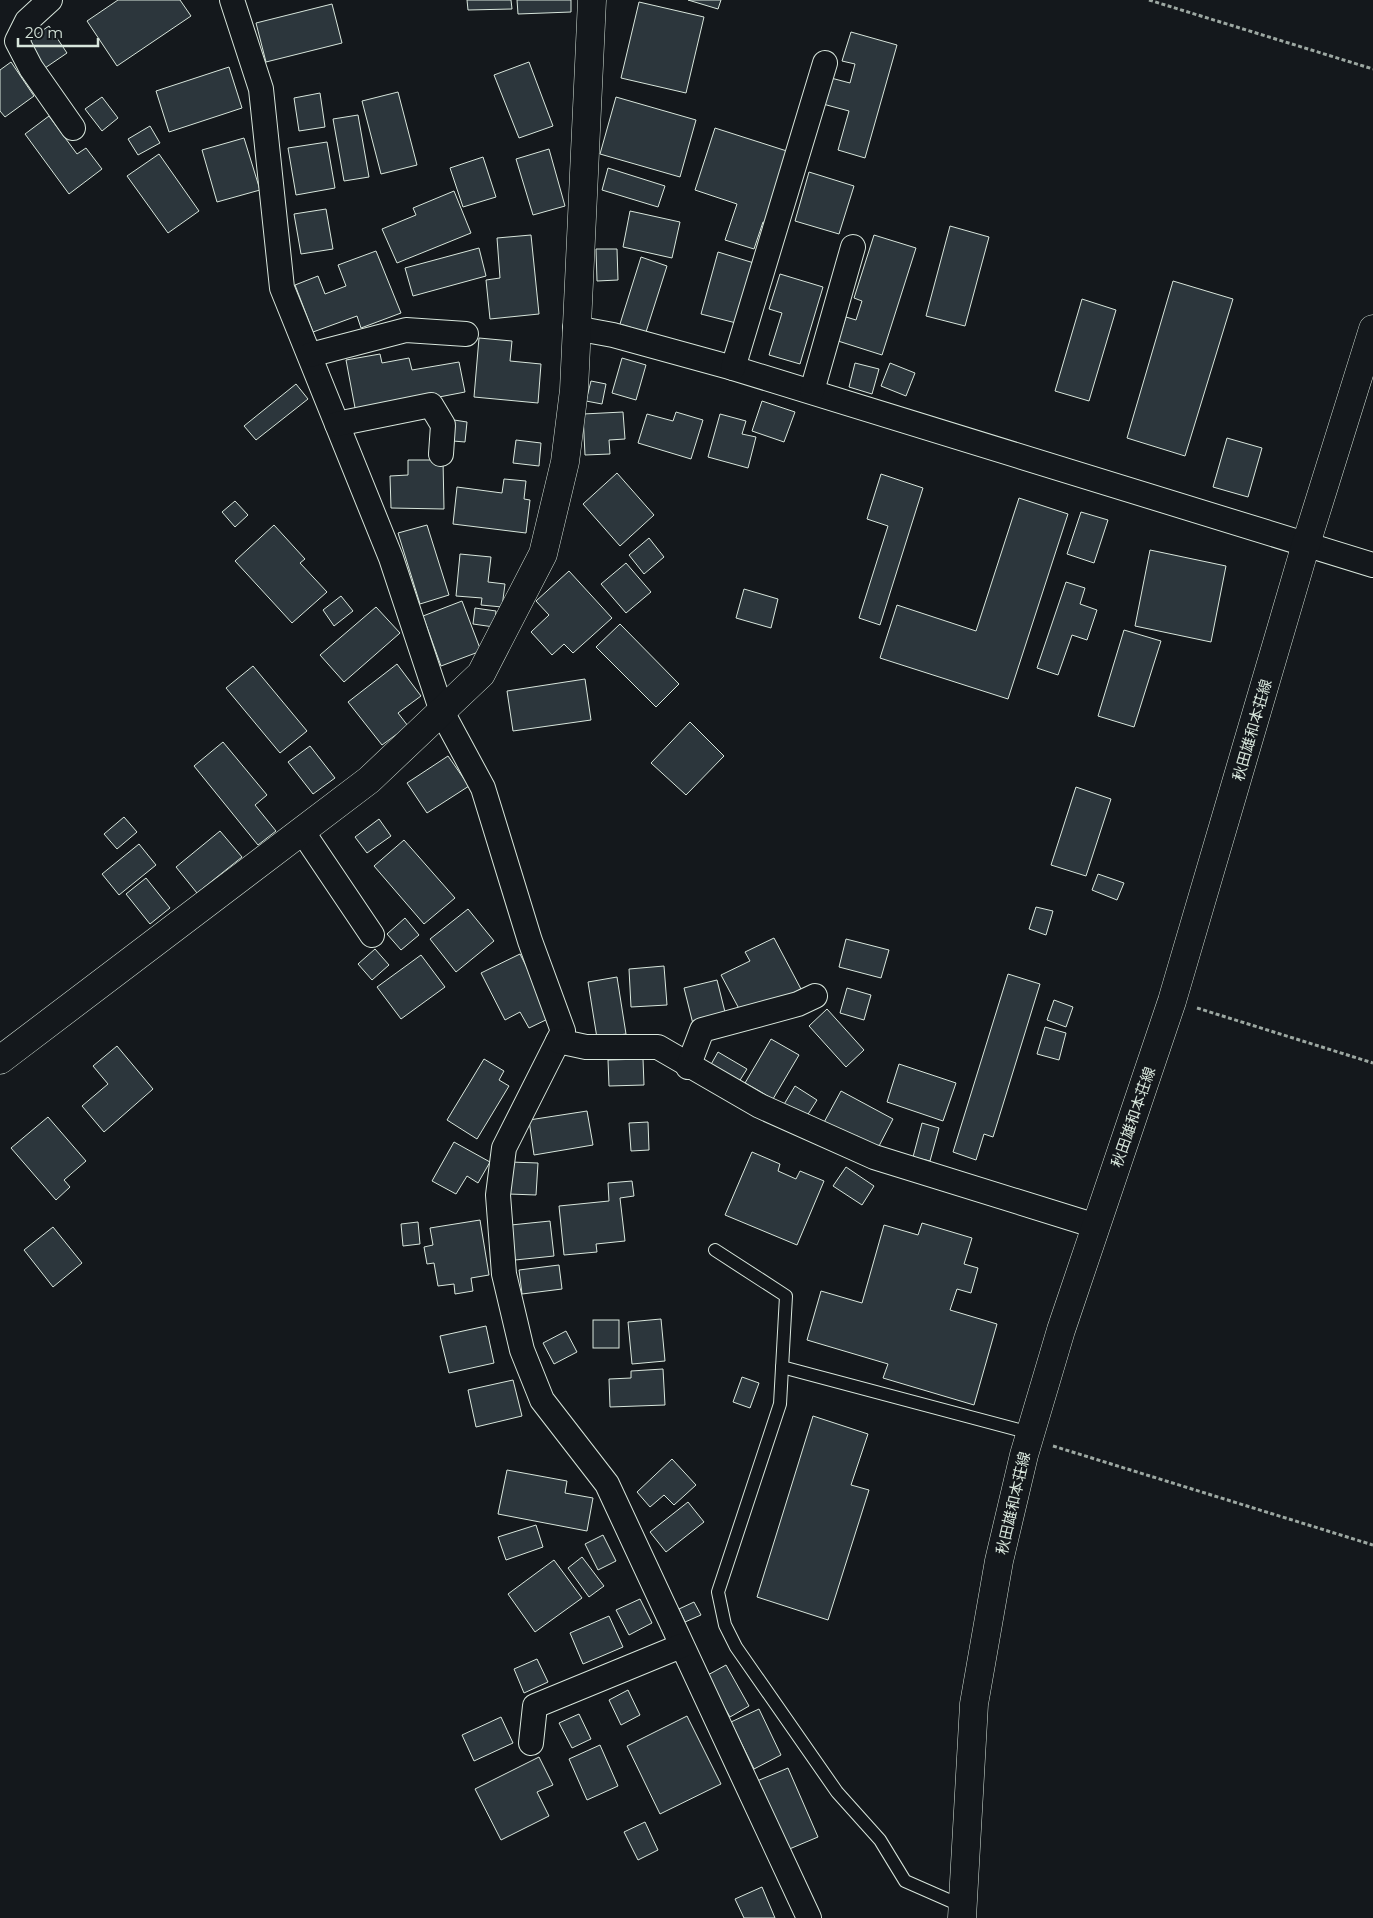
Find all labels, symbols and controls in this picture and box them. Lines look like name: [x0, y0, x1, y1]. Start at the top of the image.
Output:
scale bar: [18, 15, 98, 47]
text: 20 m: [25, 23, 63, 42]
street label: 秋田雄和本荘線: [1228, 677, 1276, 783]
street label: 秋田雄和本荘線: [1107, 1064, 1159, 1170]
street label: 秋田雄和本荘線: [992, 1450, 1034, 1556]

